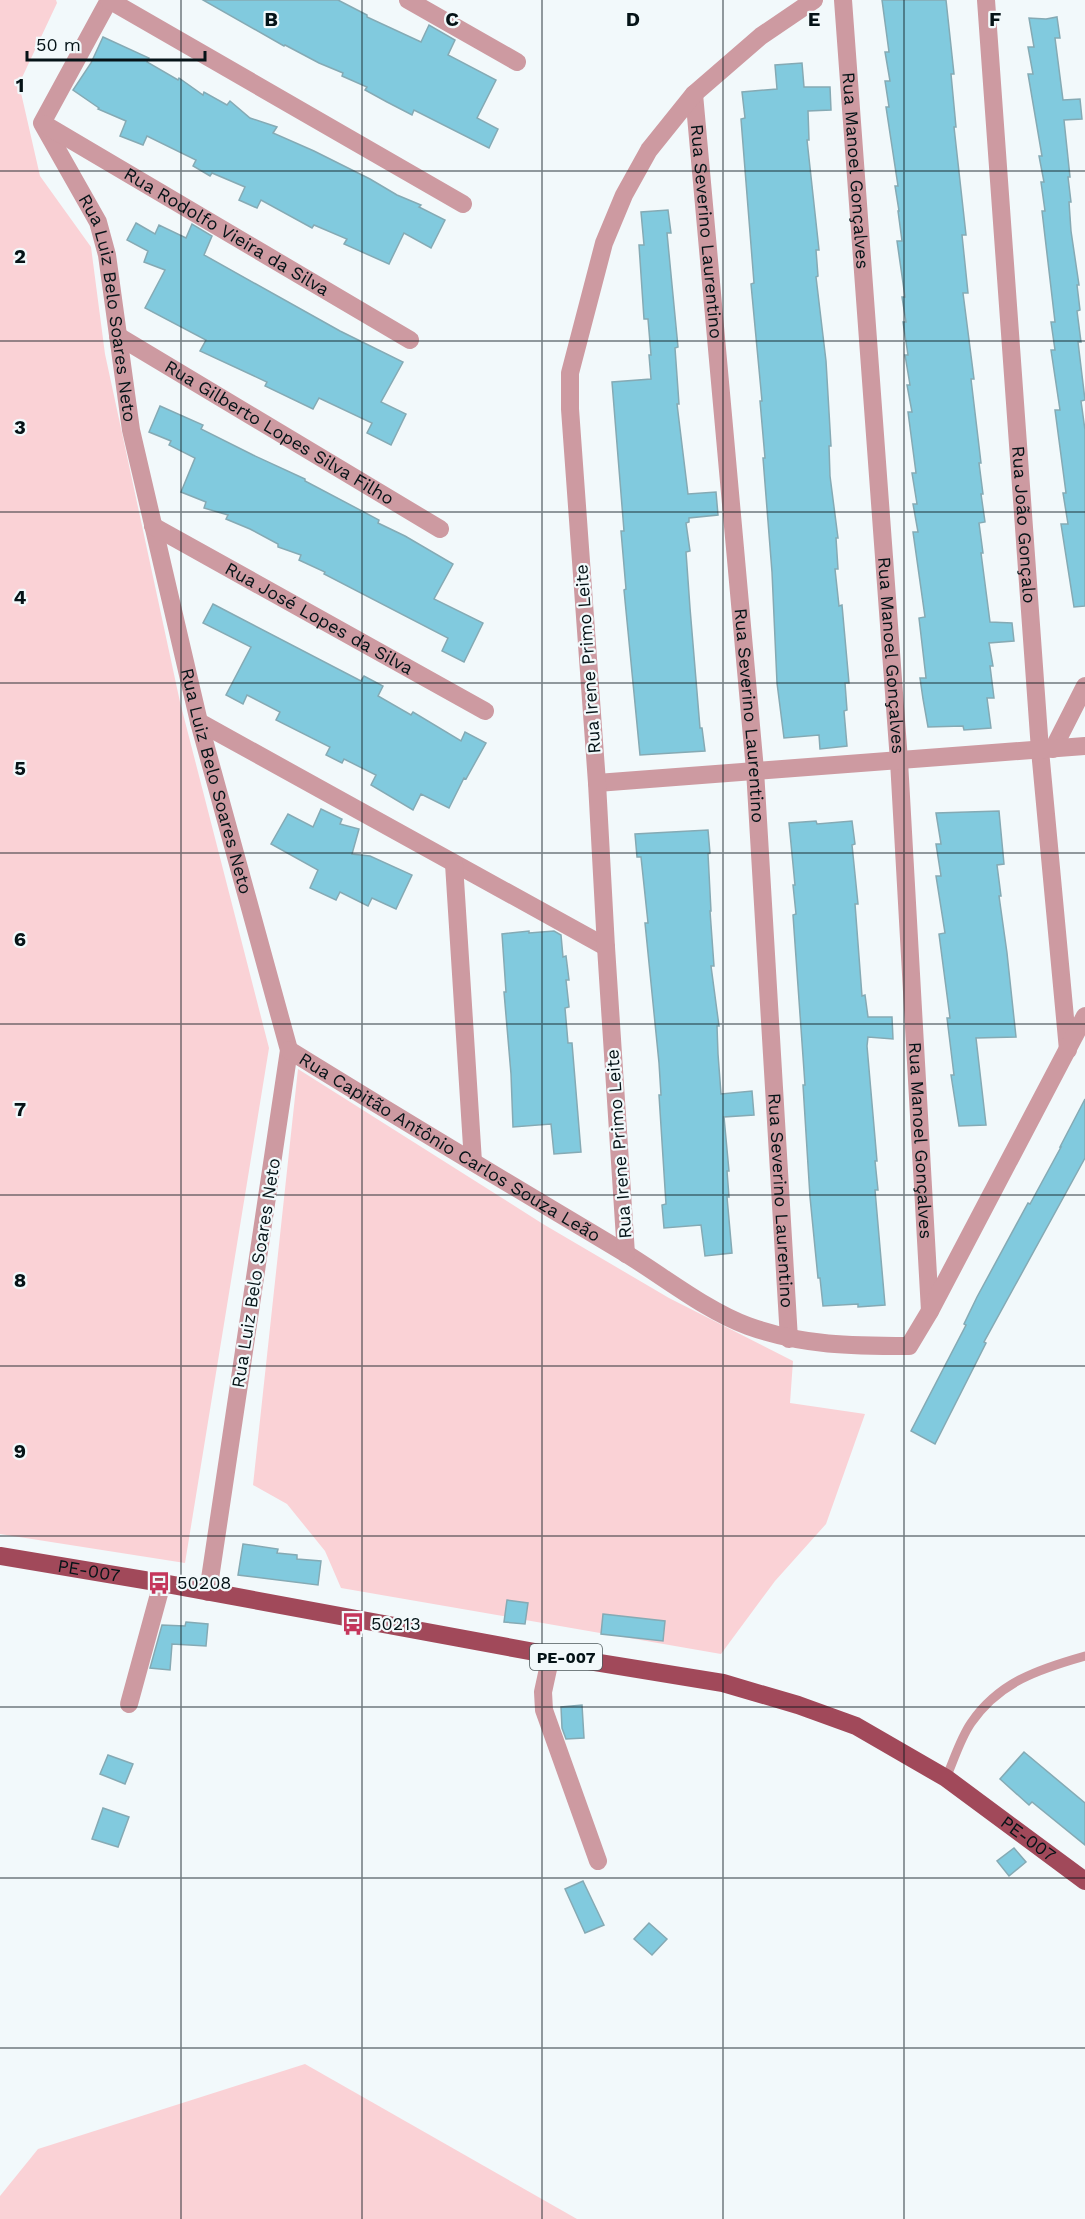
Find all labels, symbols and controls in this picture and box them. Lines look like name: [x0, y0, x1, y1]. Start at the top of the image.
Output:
text: B: [264, 7, 278, 31]
text: C: [445, 7, 459, 31]
text: D: [626, 7, 640, 31]
text: E: [808, 7, 820, 31]
text: F: [989, 7, 1001, 31]
scale bar: [27, 24, 206, 62]
text: 50 m: [36, 34, 81, 55]
street label: Rua Manoel Gonçalves: [838, 71, 874, 270]
text: 1: [16, 73, 24, 97]
street label: Rua Severino Laurentino: [687, 123, 727, 340]
street label: Rua Rodolfo Vieira da Silva: [120, 163, 333, 300]
street label: Rua Luiz Belo Soares Neto: [74, 190, 141, 423]
text: 2: [14, 244, 26, 268]
street label: Rua Gilberto Lopes Silva Filho: [161, 355, 398, 509]
text: 3: [14, 415, 26, 439]
street label: Rua João Gonçalo: [1008, 445, 1040, 604]
street label: Rua Manoel Gonçalves: [874, 556, 909, 754]
street label: Rua José Lopes da Silva: [222, 557, 417, 679]
street label: Rua Irene Primo Leite: [570, 564, 605, 755]
text: 4: [14, 585, 27, 609]
street label: Rua Severino Laurentino: [730, 607, 769, 823]
street label: Rua Luiz Belo Soares Neto: [177, 666, 257, 896]
text: 5: [14, 756, 26, 780]
text: 6: [14, 927, 26, 951]
street label: Rua Manoel Gonçalves: [905, 1041, 937, 1239]
street label: Rua Capitão Antônio Carlos Souza Leão: [296, 1048, 605, 1246]
street label: Rua Irene Primo Leite: [601, 1049, 636, 1240]
street label: Rua Severino Laurentino: [764, 1092, 798, 1309]
text: 7: [14, 1097, 26, 1121]
street label: Rua Luiz Belo Soares Neto: [227, 1156, 284, 1389]
text: 8: [14, 1268, 26, 1292]
text: 9: [14, 1439, 26, 1463]
street label: PE-007: [56, 1555, 122, 1586]
bus stop icon: 50208: [146, 1570, 172, 1596]
place label: 50208: [177, 1572, 231, 1593]
bus stop icon: 50213: [340, 1611, 366, 1637]
place label: 50213: [371, 1613, 421, 1634]
road number: PE-007: [530, 1644, 602, 1670]
street label: PE-007: [997, 1811, 1060, 1866]

